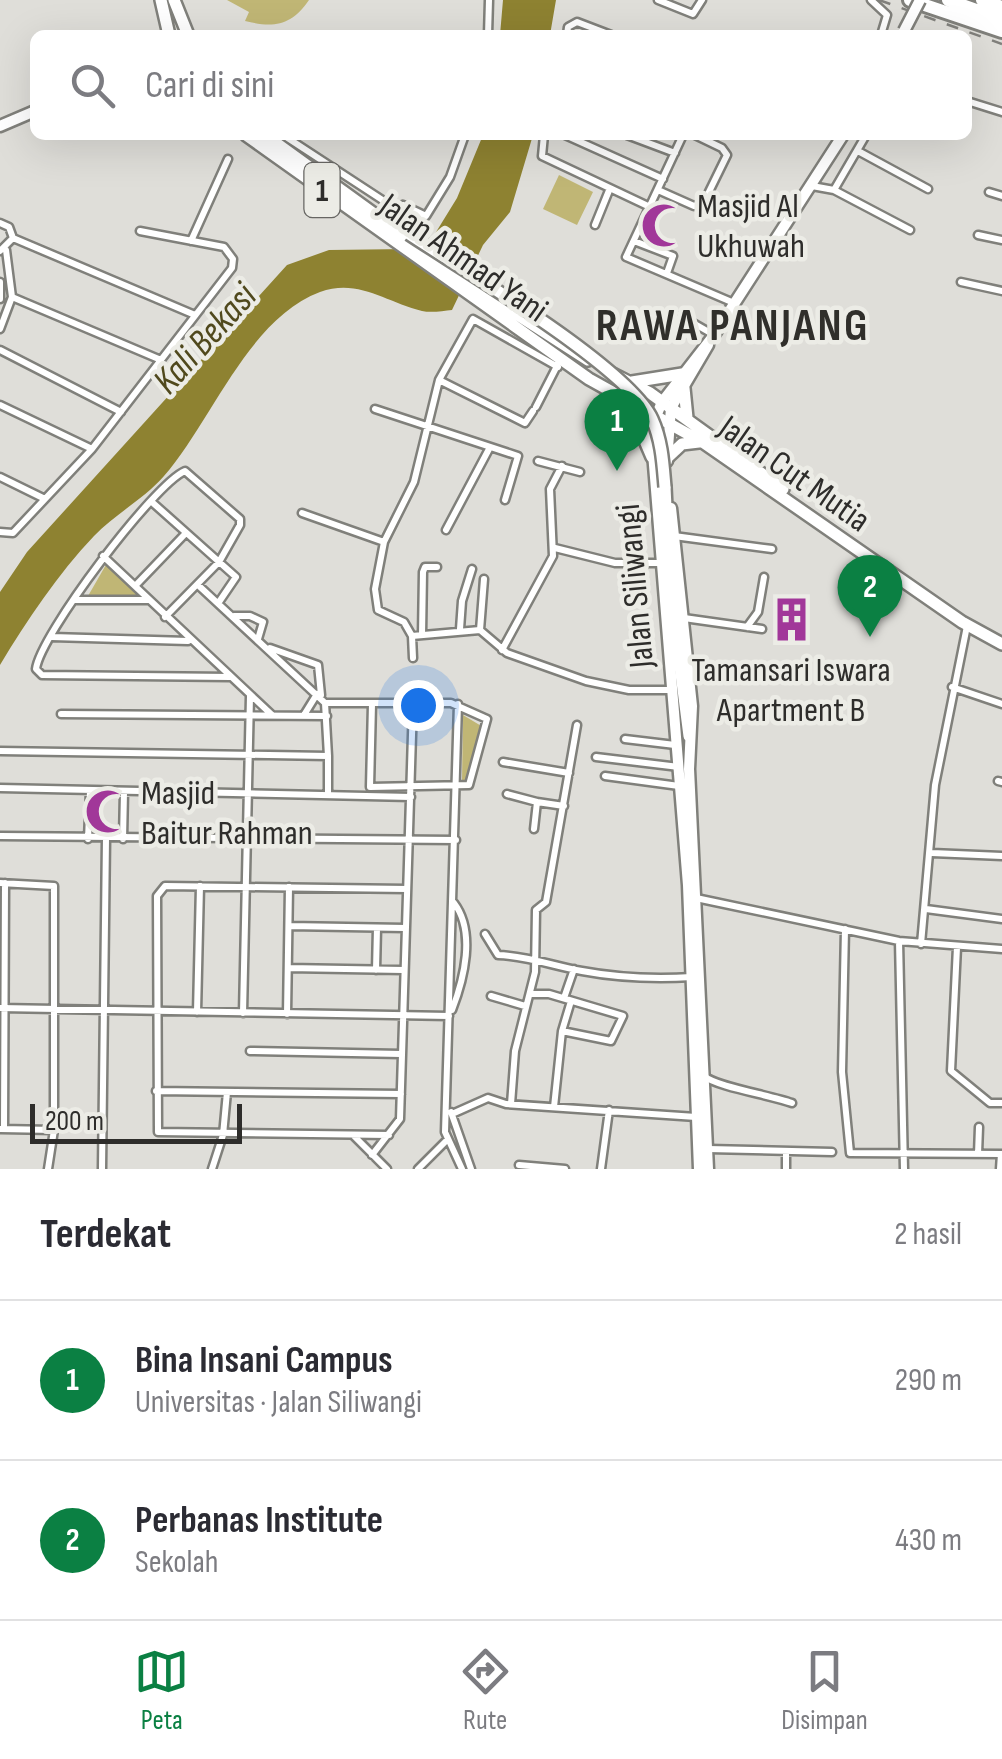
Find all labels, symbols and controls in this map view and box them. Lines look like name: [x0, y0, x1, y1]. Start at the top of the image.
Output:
search box: [30, 30, 972, 140]
icon: search: [65, 58, 120, 113]
text: Cari di sini: [145, 63, 274, 108]
road number: 1: [304, 163, 340, 217]
street label: Jalan Ahmad Yani: [370, 184, 556, 332]
place label: Masjid Al Ukhuwah: [697, 185, 805, 268]
mosque icon: Masjid Al Ukhuwah: [640, 201, 688, 249]
water label: Kali Bekasi: [144, 274, 267, 403]
district label: RAWA PANJANG: [596, 299, 870, 354]
pin: 1: [584, 388, 650, 471]
street label: Jalan Cut Mutia: [709, 406, 878, 542]
street label: Jalan Siliwangi: [607, 502, 664, 671]
pin: 2: [838, 554, 902, 637]
building icon: Tamansari Iswara Apartment B: [767, 595, 815, 643]
place label: Tamansari Iswara Apartment B: [691, 649, 891, 732]
your location: [393, 680, 444, 731]
place label: Masjid Baitur Rahman: [141, 772, 313, 855]
mosque icon: Masjid Baitur Rahman: [84, 788, 132, 836]
scale bar: [30, 1099, 242, 1144]
text: 200 m: [45, 1105, 104, 1138]
text: Terdekat: [40, 1209, 171, 1260]
text: 2 hasil: [894, 1215, 962, 1254]
text: Bina Insani Campus: [135, 1338, 393, 1383]
text: 1: [66, 1361, 79, 1400]
text: 290 m: [895, 1361, 962, 1400]
text: Universitas · Jalan Siliwangi: [135, 1383, 422, 1422]
text: Perbanas Institute: [135, 1498, 383, 1543]
text: 2: [65, 1521, 80, 1560]
text: 430 m: [895, 1521, 962, 1560]
text: Sekolah: [135, 1543, 219, 1582]
tab: Peta: [134, 1644, 189, 1737]
tab: Rute: [458, 1644, 513, 1737]
tab: Disimpan: [781, 1644, 868, 1737]

